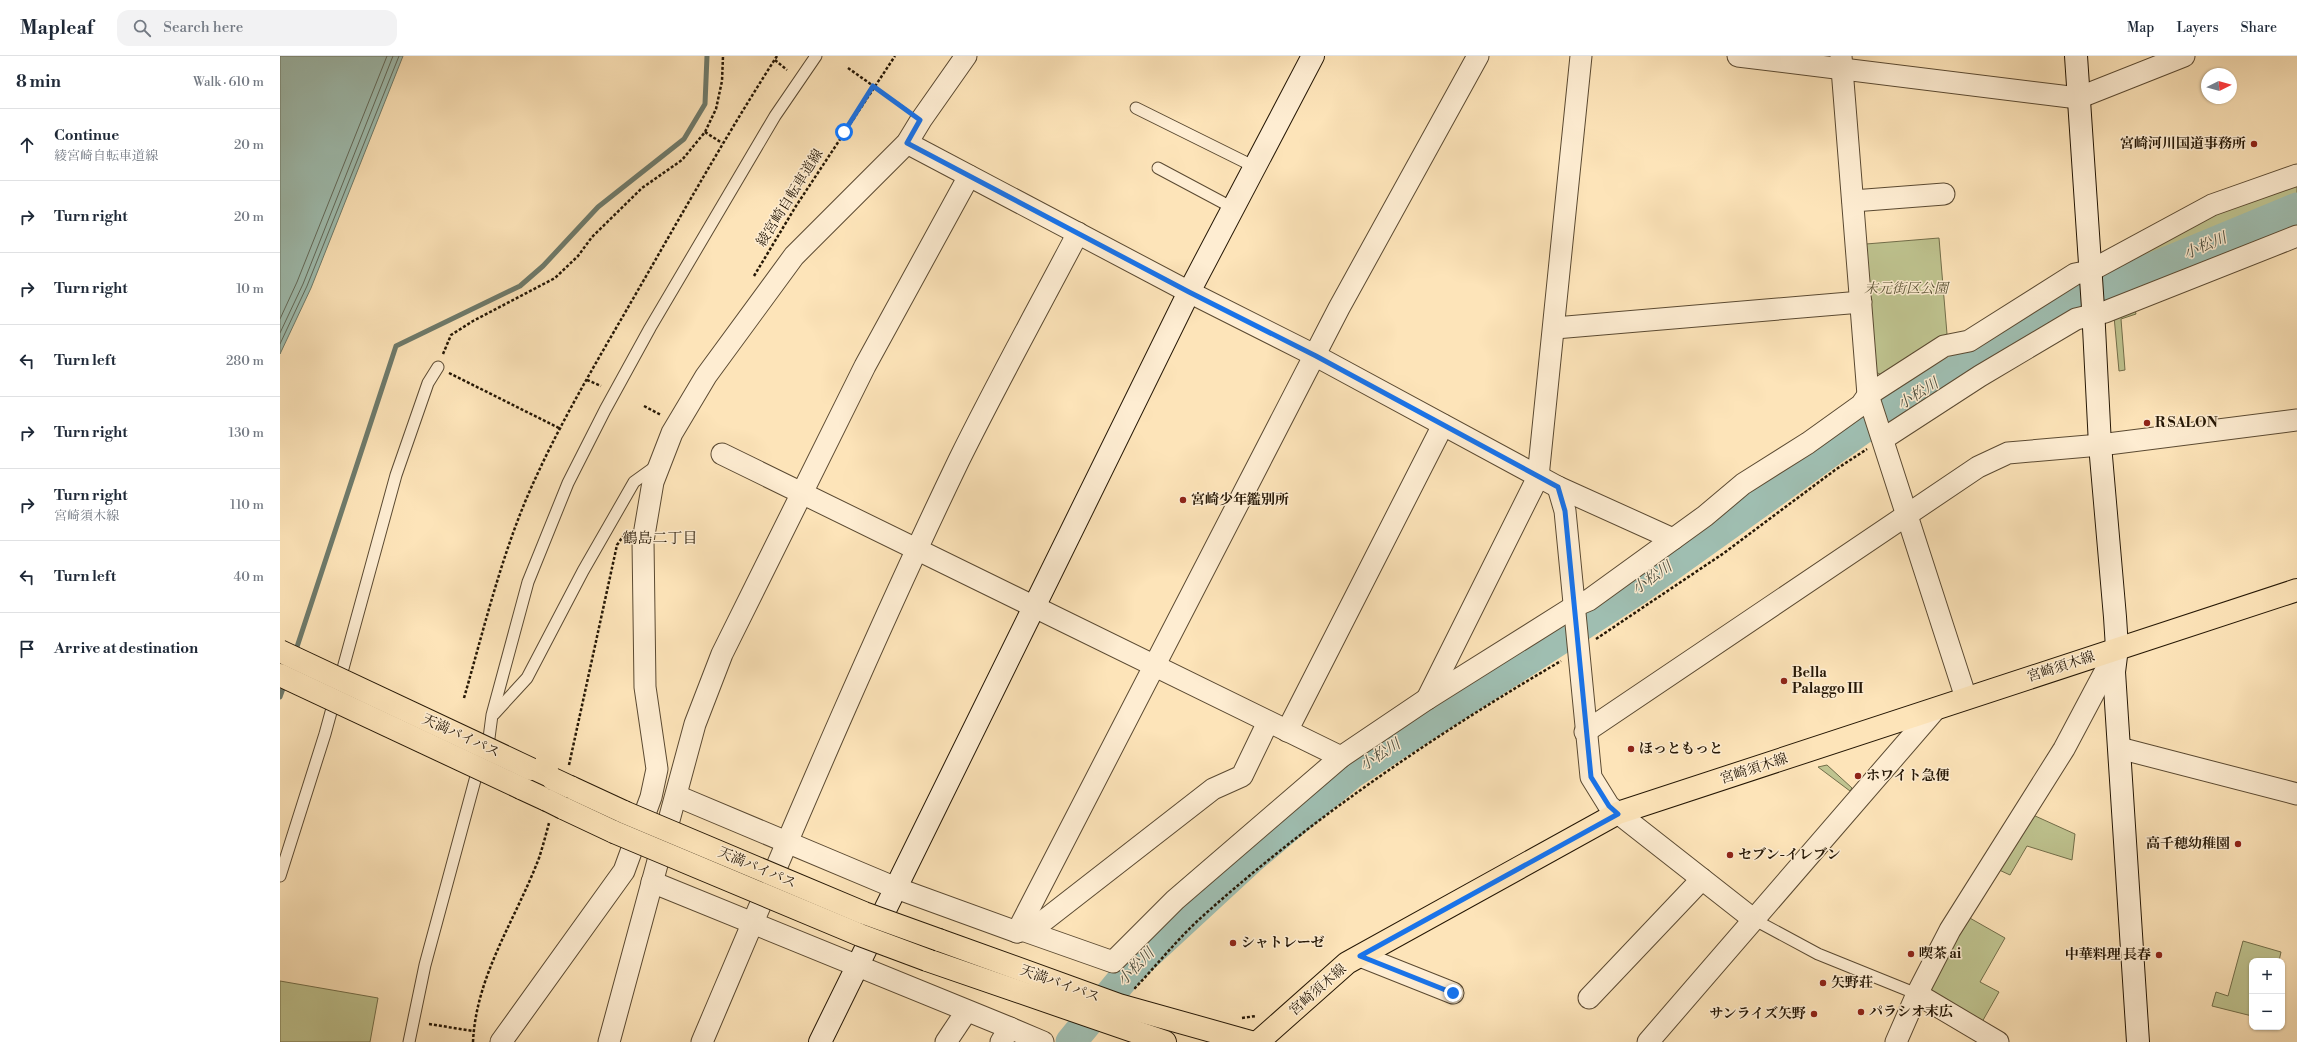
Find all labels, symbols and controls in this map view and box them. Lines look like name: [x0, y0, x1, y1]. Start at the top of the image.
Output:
search box: [117, 10, 397, 46]
text: Mapleaf: [20, 16, 93, 40]
icon: search: [131, 17, 153, 39]
text: Search here: [163, 18, 243, 37]
text: Map: [2127, 19, 2154, 37]
text: Layers: [2176, 19, 2219, 37]
text: Share: [2241, 19, 2277, 37]
north arrow: [2201, 68, 2237, 104]
text: 8 min: [16, 71, 61, 93]
text: Walk · 610 m: [193, 74, 264, 90]
route start: [835, 123, 853, 141]
text: Continue: [54, 126, 119, 145]
icon: ahead: [16, 134, 38, 156]
place label: 宮崎河川国道事務所: [2120, 135, 2246, 153]
text: 20 m: [234, 137, 264, 153]
marker: 宮崎河川国道事務所: [2249, 139, 2259, 149]
street label: 綾宮崎自転車道線: [753, 146, 827, 250]
text: 綾宮崎自転車道線: [54, 148, 158, 164]
icon: right: [16, 206, 38, 228]
text: Turn right: [54, 207, 128, 226]
text: 20 m: [234, 209, 264, 225]
water label: 小松川: [2181, 228, 2231, 264]
icon: right: [16, 278, 38, 300]
text: Turn right: [54, 279, 128, 298]
park label: 末元街区公園: [1864, 280, 1950, 298]
text: 10 m: [236, 281, 264, 297]
icon: left: [16, 350, 38, 372]
text: Turn left: [54, 351, 116, 370]
text: 280 m: [226, 353, 264, 369]
water label: 小松川: [1894, 373, 1944, 414]
place label: R SALON: [2155, 414, 2218, 432]
marker: R SALON: [2142, 418, 2152, 428]
icon: right: [16, 422, 38, 444]
text: Turn right: [54, 423, 128, 442]
text: 130 m: [229, 425, 264, 441]
text: Turn right: [54, 486, 128, 505]
place label: 宮崎少年鑑別所: [1191, 491, 1289, 509]
icon: right: [16, 494, 38, 516]
marker: 宮崎少年鑑別所: [1178, 495, 1188, 505]
text: 110 m: [230, 497, 264, 513]
text: 宮崎須木線: [54, 508, 119, 524]
district label: 鶴島二丁目: [622, 529, 698, 548]
water label: 小松川: [1628, 556, 1678, 599]
icon: left: [16, 566, 38, 588]
text: Turn left: [54, 567, 116, 586]
text: 40 m: [234, 569, 264, 585]
icon: arrive: [16, 638, 38, 660]
text: Arrive at destination: [54, 639, 198, 658]
street label: 宮崎須木線: [2025, 648, 2097, 686]
place label: Bella Palaggo III: [1792, 664, 1864, 698]
marker: Bella Palaggo III: [1779, 676, 1789, 686]
street label: 天満バイパス: [419, 710, 503, 762]
water label: 小松川: [1356, 734, 1406, 775]
place label: ほっともっと: [1639, 740, 1723, 758]
marker: ほっともっと: [1626, 744, 1636, 754]
street label: 宮崎須木線: [1718, 750, 1790, 788]
place label: ホワイト急便: [1866, 767, 1950, 785]
marker: ホワイト急便: [1853, 771, 1863, 781]
place label: 高千穂幼稚園: [2146, 835, 2230, 853]
marker: 高千穂幼稚園: [2233, 839, 2243, 849]
street label: 天満バイパス: [715, 843, 799, 893]
place label: セブン-イレブン: [1738, 846, 1840, 864]
marker: セブン-イレブン: [1725, 850, 1735, 860]
place label: シャトレーゼ: [1241, 934, 1324, 952]
marker: シャトレーゼ: [1228, 938, 1238, 948]
water label: 小松川: [1114, 943, 1160, 990]
place label: 喫茶 ai: [1919, 945, 1962, 963]
place label: 中華料理 長春: [2065, 946, 2151, 964]
marker: 喫茶 ai: [1906, 949, 1916, 959]
marker: 中華料理 長春: [2154, 950, 2164, 960]
map controls: [2249, 958, 2285, 1030]
button: +: [2249, 958, 2285, 994]
street label: 宮崎須木線: [1286, 960, 1350, 1020]
street label: 天満バイパス: [1018, 961, 1102, 1007]
place label: 矢野荘: [1831, 974, 1873, 992]
marker: 矢野荘: [1818, 978, 1828, 988]
route end: [1444, 984, 1462, 1002]
button: −: [2249, 994, 2285, 1030]
place label: パラシオ末広: [1869, 1003, 1953, 1021]
place label: サンライズ矢野: [1709, 1005, 1806, 1023]
marker: パラシオ末広: [1856, 1007, 1866, 1017]
marker: サンライズ矢野: [1809, 1009, 1819, 1019]

